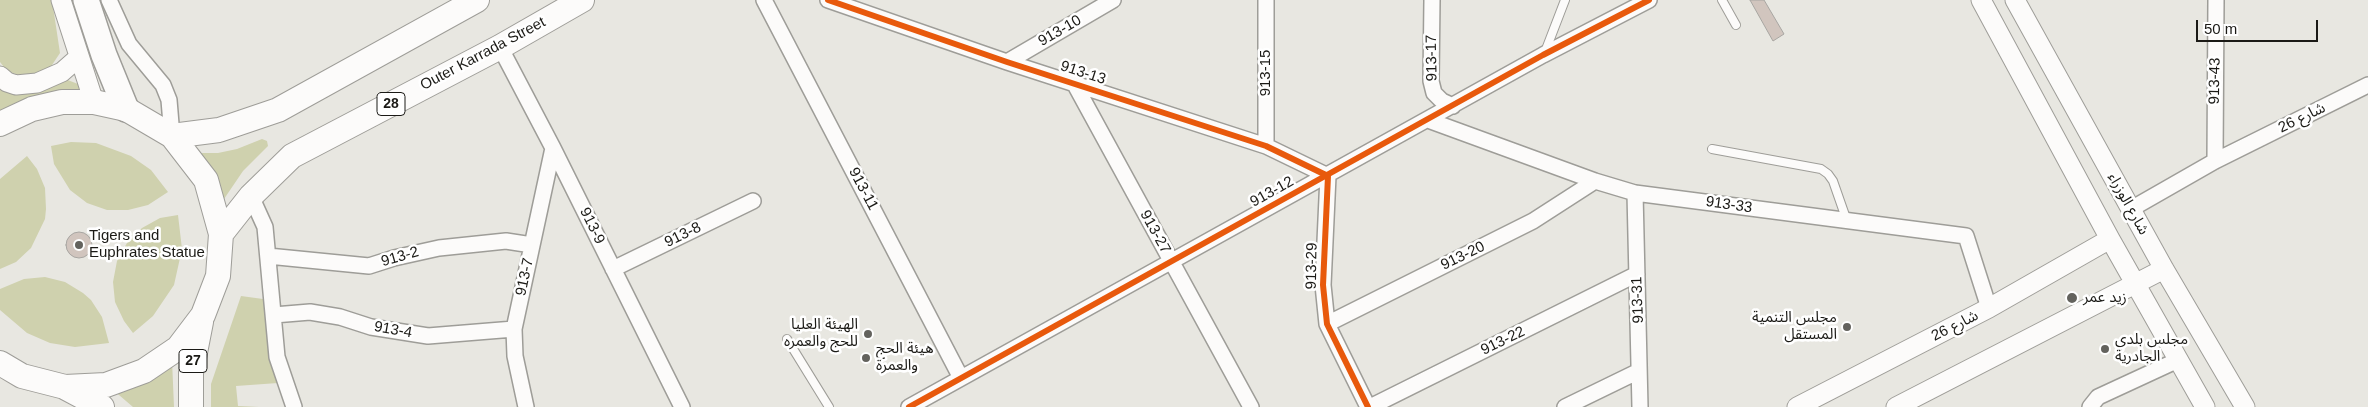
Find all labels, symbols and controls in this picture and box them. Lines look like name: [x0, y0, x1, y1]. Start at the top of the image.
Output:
scale bar: [2198, 10, 2320, 42]
street label: 913-10: [1035, 12, 1085, 50]
street label: Outer Karrada Street: [417, 13, 549, 95]
text: 50 m: [2204, 20, 2237, 37]
street label: 913-17: [1423, 34, 1441, 82]
street label: 913-15: [1257, 50, 1275, 96]
street label: 913-13: [1058, 57, 1108, 89]
street label: 913-43: [2206, 57, 2224, 105]
road number: 28: [377, 92, 405, 116]
street label: شارع 26: [2276, 99, 2328, 137]
street label: 913-11: [844, 165, 882, 213]
street label: شارع الوزراء: [2104, 170, 2152, 238]
street label: 913-12: [1247, 173, 1297, 211]
street label: 913-33: [1705, 193, 1753, 217]
street label: 913-9: [576, 205, 608, 247]
street label: 913-27: [1136, 207, 1174, 257]
street label: 913-8: [662, 219, 704, 251]
place label: Tigers and Euphrates Statue: [89, 227, 205, 262]
street label: 913-20: [1438, 238, 1488, 274]
marker: Tigers and Euphrates Statue: [73, 239, 85, 251]
street label: 913-29: [1303, 242, 1321, 290]
street label: 913-2: [379, 243, 421, 271]
street label: 913-7: [512, 256, 538, 298]
street label: 913-31: [1628, 276, 1648, 324]
place label: زيد عمر: [2083, 289, 2127, 307]
marker: زيد عمر: [2065, 291, 2079, 305]
street label: شارع 26: [1929, 307, 1981, 345]
place label: مجلس التنمية المستقل: [1752, 309, 1837, 344]
place label: الهيئة العليا للحج والعمره: [784, 316, 858, 351]
street label: 913-4: [373, 318, 413, 342]
marker: مجلس التنمية المستقل: [1841, 321, 1853, 333]
street label: 913-22: [1478, 323, 1528, 359]
marker: الهيئة العليا للحج والعمره: [862, 328, 874, 340]
place label: مجلس بلدي الجادرية: [2115, 331, 2188, 366]
place label: هيئة الحج والعمرة: [876, 340, 934, 375]
marker: مجلس بلدي الجادرية: [2099, 343, 2111, 355]
road number: 27: [179, 350, 207, 372]
marker: هيئة الحج والعمرة: [860, 352, 872, 364]

